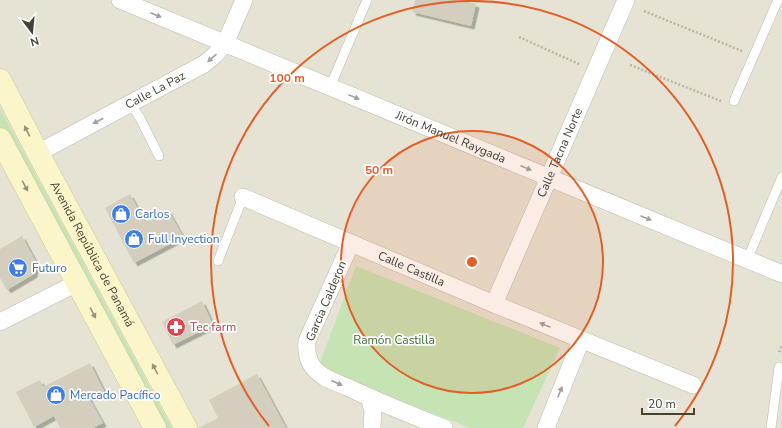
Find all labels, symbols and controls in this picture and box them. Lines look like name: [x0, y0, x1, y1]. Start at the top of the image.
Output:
north arrow: [12, 12, 52, 52]
one-way arrow: [150, 12, 161, 18]
text: N: [29, 33, 41, 49]
one-way arrow: [206, 53, 217, 62]
street label: Calle La Paz: [122, 67, 188, 113]
text: 100 m: [269, 70, 305, 86]
one-way arrow: [348, 94, 359, 100]
street label: Calle Tacna Norte: [533, 105, 586, 200]
street label: Jirón Manuel Raygada: [392, 107, 508, 167]
one-way arrow: [93, 118, 104, 124]
one-way arrow: [24, 125, 30, 137]
text: 50 m: [365, 162, 393, 178]
one-way arrow: [520, 165, 531, 171]
street label: Avenida República de Panamá: [47, 178, 138, 330]
one-way arrow: [22, 180, 28, 191]
shop icon: Carlos: [110, 203, 132, 225]
place label: Carlos: [135, 206, 170, 222]
one-way arrow: [640, 215, 652, 221]
shop icon: Full Inyection: [123, 228, 145, 250]
place label: Full Inyection: [148, 231, 220, 247]
street label: Calle Castilla: [375, 247, 447, 290]
centre of rings: [465, 255, 479, 269]
supermarket icon: Futuro: [7, 257, 29, 279]
street label: Garcia Calderon: [302, 258, 350, 344]
place label: Futuro: [32, 260, 67, 276]
one-way arrow: [89, 307, 96, 318]
pharmacy icon: Tec farm: [165, 316, 187, 338]
place label: Tec farm: [190, 319, 236, 335]
one-way arrow: [538, 322, 550, 328]
park label: Ramón Castilla: [353, 332, 435, 348]
one-way arrow: [151, 363, 158, 375]
one-way arrow: [331, 380, 343, 386]
shop icon: Mercado Pacífico: [45, 384, 67, 406]
one-way arrow: [558, 385, 564, 397]
place label: Mercado Pacífico: [70, 387, 161, 403]
scale bar: [642, 390, 694, 416]
text: 20 m: [648, 396, 676, 412]

